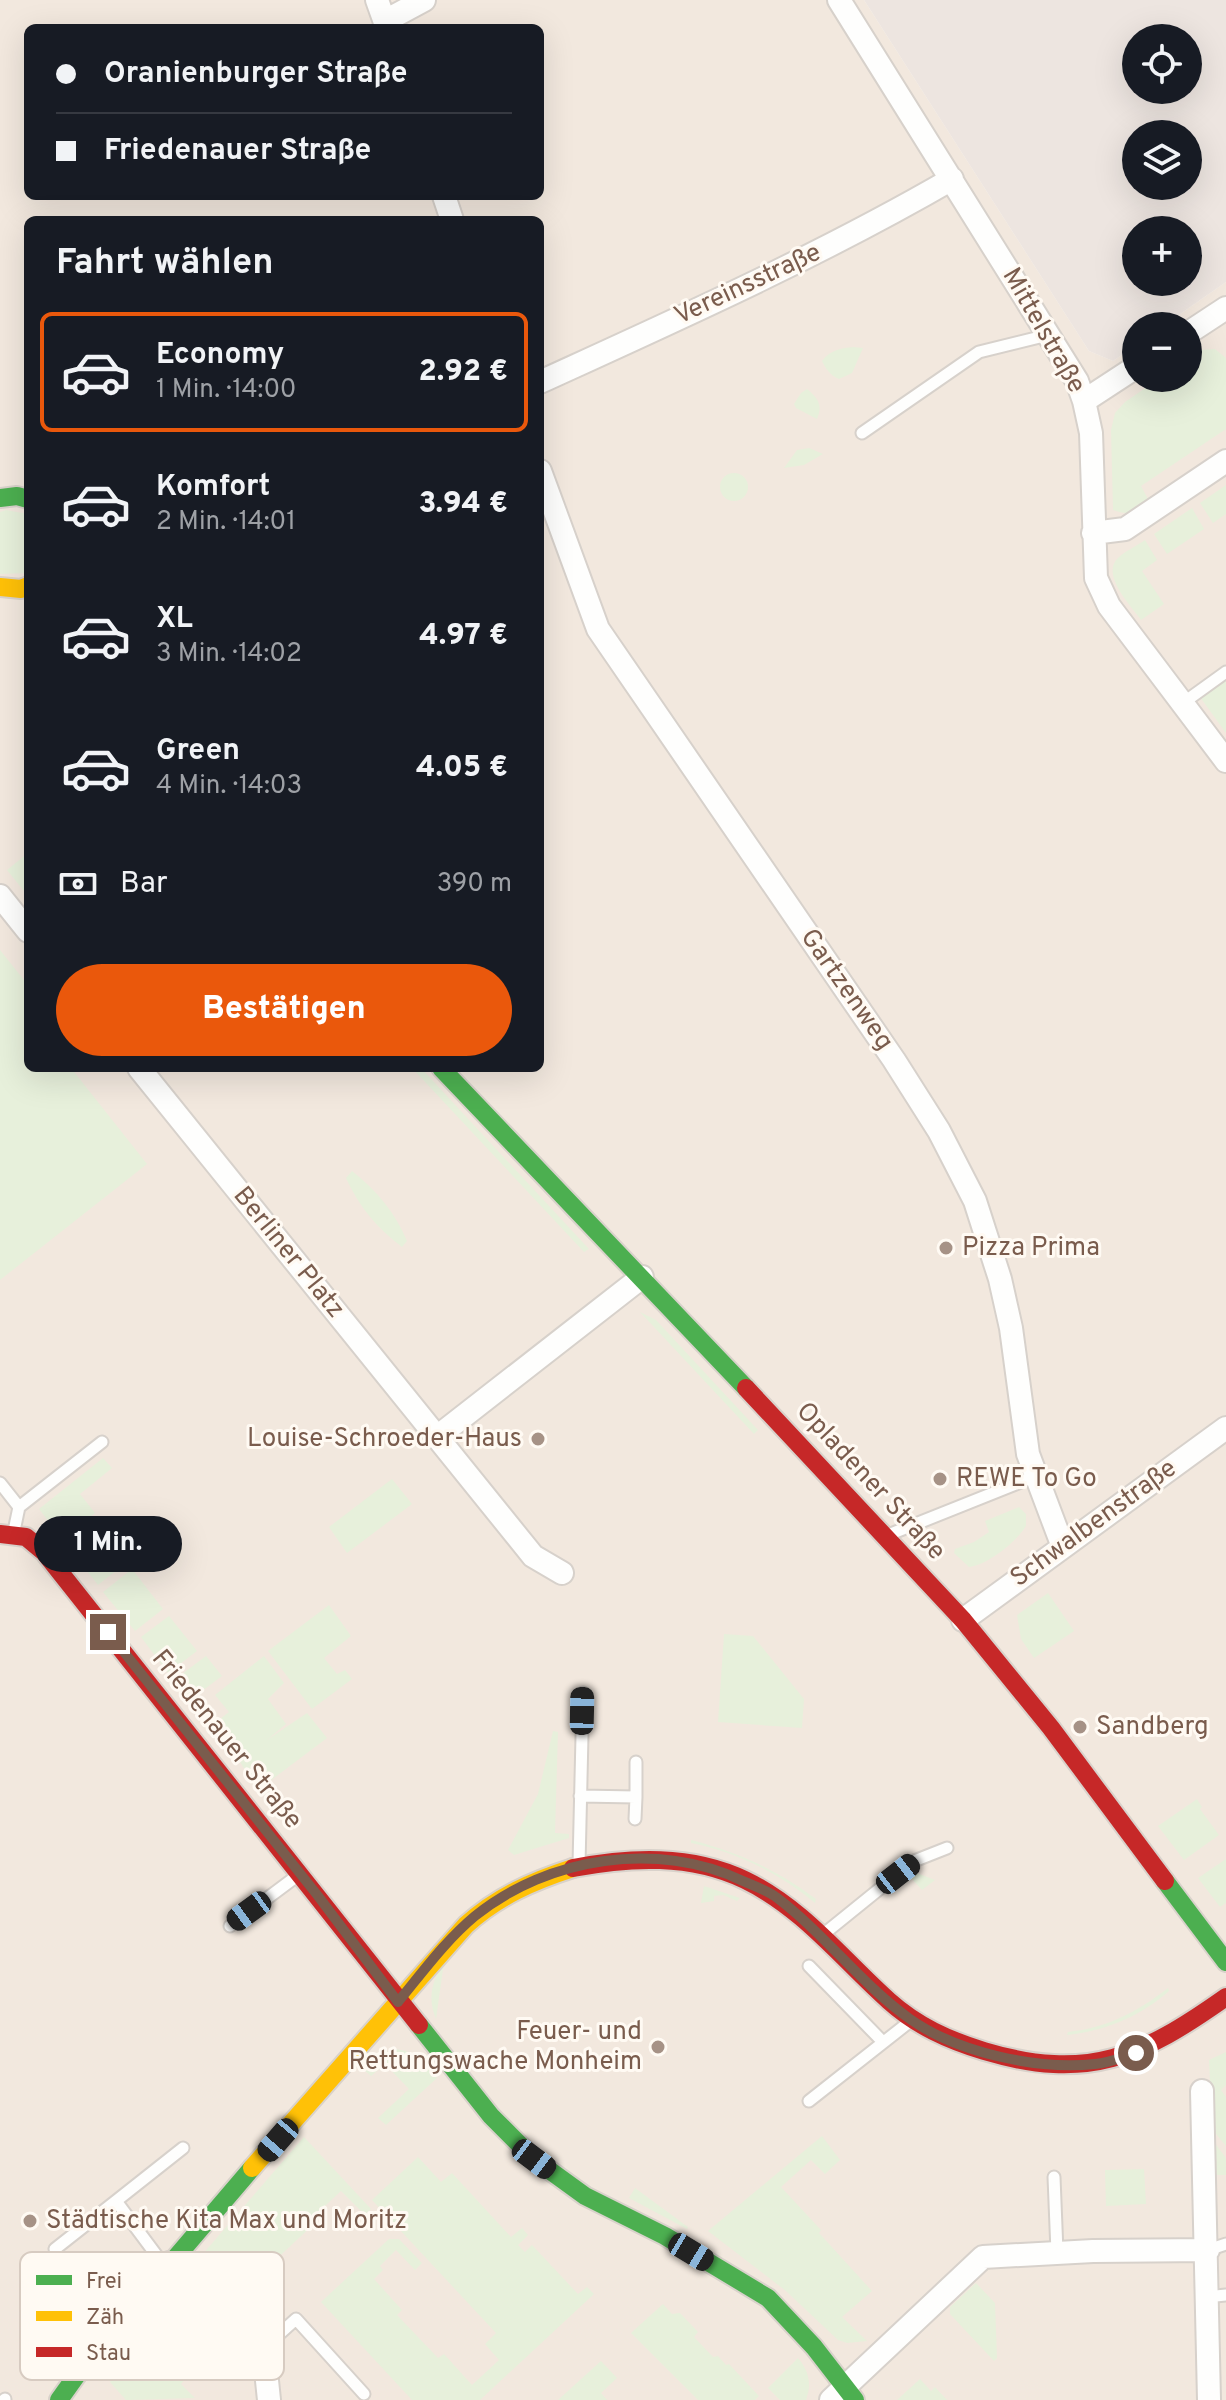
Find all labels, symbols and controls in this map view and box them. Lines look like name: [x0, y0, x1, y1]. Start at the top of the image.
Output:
map controls: [1122, 24, 1202, 392]
button: locate: [1122, 24, 1202, 104]
text: Oranienburger Straße: [104, 56, 408, 93]
button: layers: [1122, 120, 1202, 200]
text: Friedenauer Straße: [104, 133, 371, 170]
button: +: [1122, 216, 1202, 296]
street label: Vereinsstraße: [669, 237, 827, 333]
text: Fahrt wählen: [56, 241, 274, 287]
street label: Mittelstraße: [994, 262, 1092, 400]
button: −: [1122, 312, 1202, 392]
icon: car: [60, 336, 132, 408]
text: Economy: [156, 337, 284, 374]
text: 2.92 €: [418, 354, 508, 391]
text: 1 Min. · 14:00: [156, 374, 297, 407]
icon: car: [60, 468, 132, 540]
text: Komfort: [156, 469, 270, 506]
text: 3.94 €: [418, 486, 508, 523]
text: 2 Min. · 14:01: [156, 506, 296, 539]
icon: car: [60, 600, 132, 672]
text: XL: [156, 601, 193, 638]
text: 4.97 €: [419, 618, 508, 655]
text: 3 Min. · 14:02: [156, 638, 302, 671]
icon: car: [60, 732, 132, 804]
text: Green: [156, 733, 240, 770]
text: 4.05 €: [416, 750, 508, 787]
text: 4 Min. · 14:03: [156, 770, 302, 803]
icon: cash: [56, 862, 100, 906]
text: Bar: [120, 866, 168, 903]
text: 390 m: [437, 868, 512, 901]
street label: Gartzenweg: [792, 923, 900, 1057]
button: Bestätigen: [56, 964, 512, 1056]
street label: Berliner Platz: [225, 1181, 351, 1325]
place label: Pizza Prima: [962, 1232, 1100, 1265]
marker: Pizza Prima: [937, 1239, 955, 1257]
street label: Opladener Straße: [788, 1396, 952, 1568]
place label: Louise-Schroeder-Haus: [247, 1423, 522, 1456]
marker: Louise-Schroeder-Haus: [529, 1430, 547, 1448]
street label: Schwalbenstraße: [1004, 1453, 1184, 1595]
place label: REWE To Go: [956, 1463, 1097, 1496]
marker: REWE To Go: [931, 1470, 949, 1488]
callout: 1 Min.: [34, 1516, 182, 1572]
text: 1 Min.: [74, 1527, 142, 1560]
route end: [90, 1614, 126, 1650]
street label: Friedenauer Straße: [143, 1643, 309, 1837]
car: [570, 1687, 594, 1735]
place label: Sandberg: [1096, 1711, 1209, 1744]
marker: Sandberg: [1071, 1718, 1089, 1736]
car: [872, 1850, 924, 1898]
car: [223, 1887, 275, 1935]
place label: Feuer- und Rettungswache Monheim: [348, 2016, 642, 2079]
route start: [1118, 2035, 1154, 2071]
marker: Feuer- und Rettungswache Monheim: [649, 2038, 667, 2056]
car: [253, 2114, 303, 2166]
car: [508, 2135, 560, 2183]
place label: Städtische Kita Max und Moritz: [46, 2205, 407, 2238]
marker: Städtische Kita Max und Moritz: [21, 2212, 39, 2230]
car: [664, 2229, 718, 2275]
legend: [20, 2252, 284, 2380]
text: Frei: [86, 2269, 122, 2296]
text: Zäh: [86, 2305, 124, 2332]
text: Stau: [86, 2341, 131, 2368]

